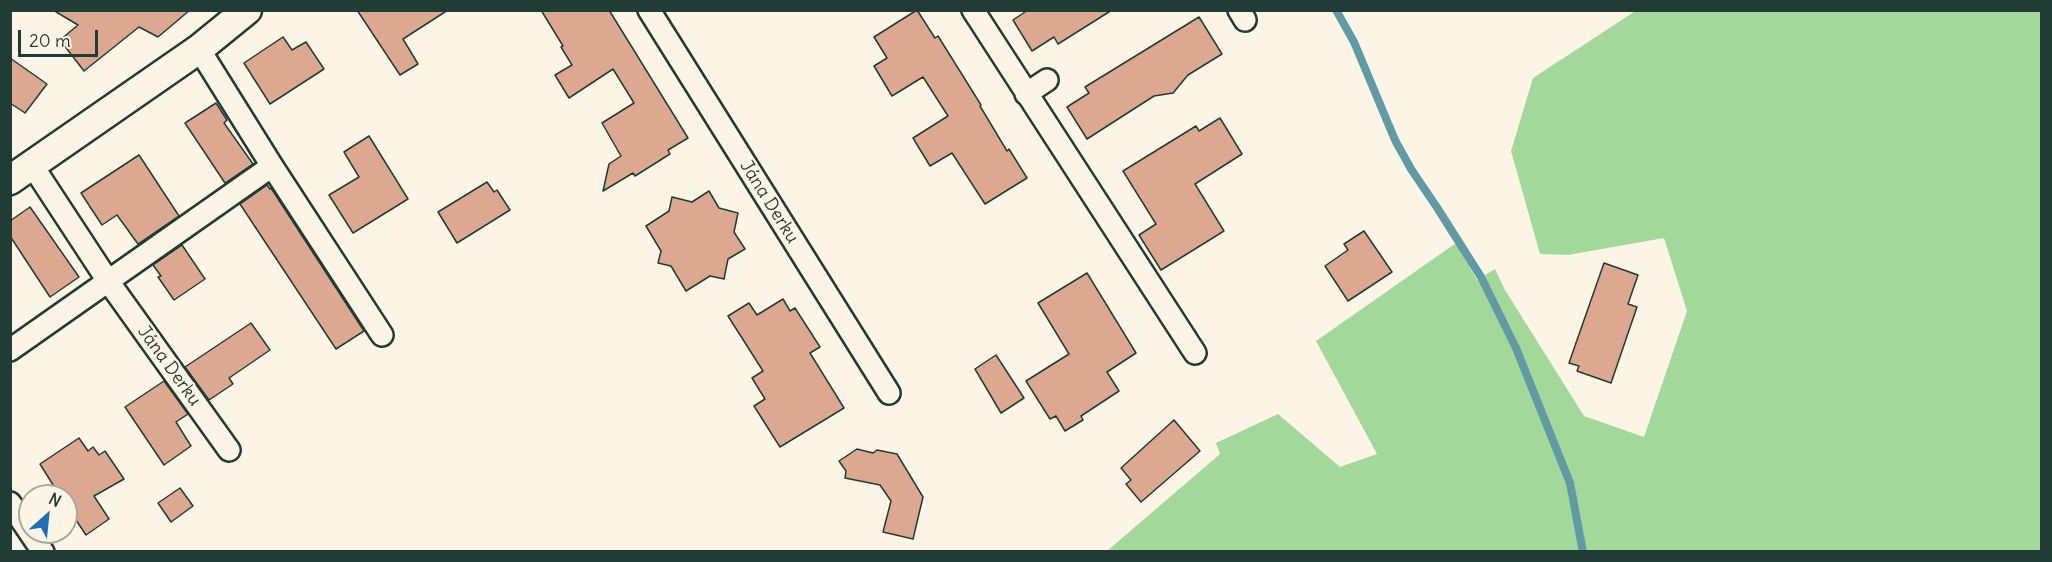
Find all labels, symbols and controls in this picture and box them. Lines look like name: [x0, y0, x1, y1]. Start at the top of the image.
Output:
scale bar: [21, 18, 100, 56]
text: 20 m: [29, 29, 71, 52]
street label: Jána Derku: [735, 156, 803, 248]
street label: Jána Derku: [133, 322, 205, 410]
north arrow: [18, 484, 78, 544]
text: N: [46, 488, 65, 511]

